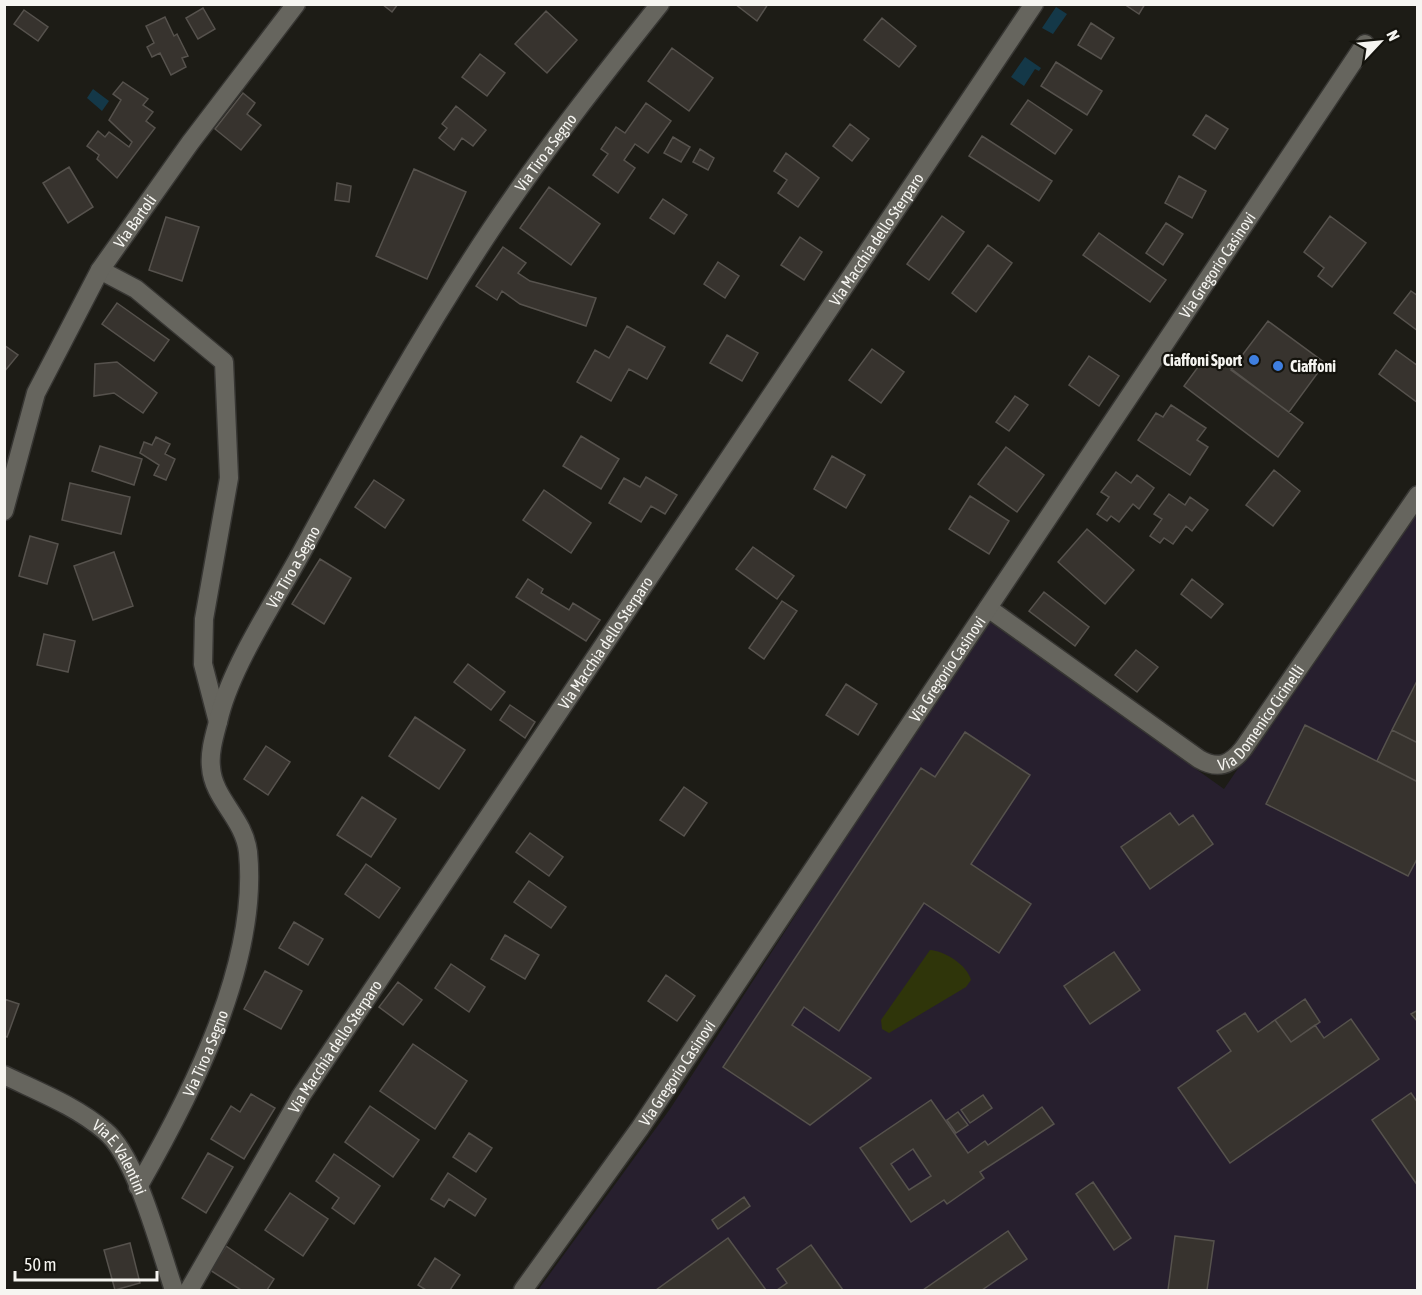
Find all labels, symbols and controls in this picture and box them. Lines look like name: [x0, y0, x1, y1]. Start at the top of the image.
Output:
north arrow: [1350, 12, 1410, 72]
text: N: [1383, 27, 1404, 44]
street label: Via Tiro a Segno: [511, 110, 580, 195]
street label: Via Macchia dello Sterparo: [825, 169, 927, 309]
street label: Via Bartoli: [110, 191, 160, 251]
street label: Via Gregorio Casinovi: [1175, 209, 1259, 321]
place label: Ciaffoni Sport: [1163, 351, 1242, 369]
marker: Ciaffoni Sport: [1247, 353, 1261, 367]
place label: Ciaffoni: [1290, 357, 1336, 375]
marker: Ciaffoni: [1271, 359, 1285, 373]
street label: Via Tiro a Segno: [263, 523, 323, 611]
street label: Via Macchia dello Sterparo: [554, 573, 656, 712]
street label: Via Gregorio Casinovi: [905, 613, 989, 725]
street label: Via Domenico Cicinelli: [1216, 661, 1307, 774]
street label: Via Macchia dello Sterparo: [284, 977, 385, 1116]
street label: Via Tiro a Segno: [179, 1008, 231, 1099]
street label: Via Gregorio Casinovi: [635, 1017, 719, 1129]
street label: Via E. Valentini: [89, 1116, 150, 1197]
scale bar: [15, 1244, 158, 1282]
text: 50 m: [24, 1254, 56, 1275]

